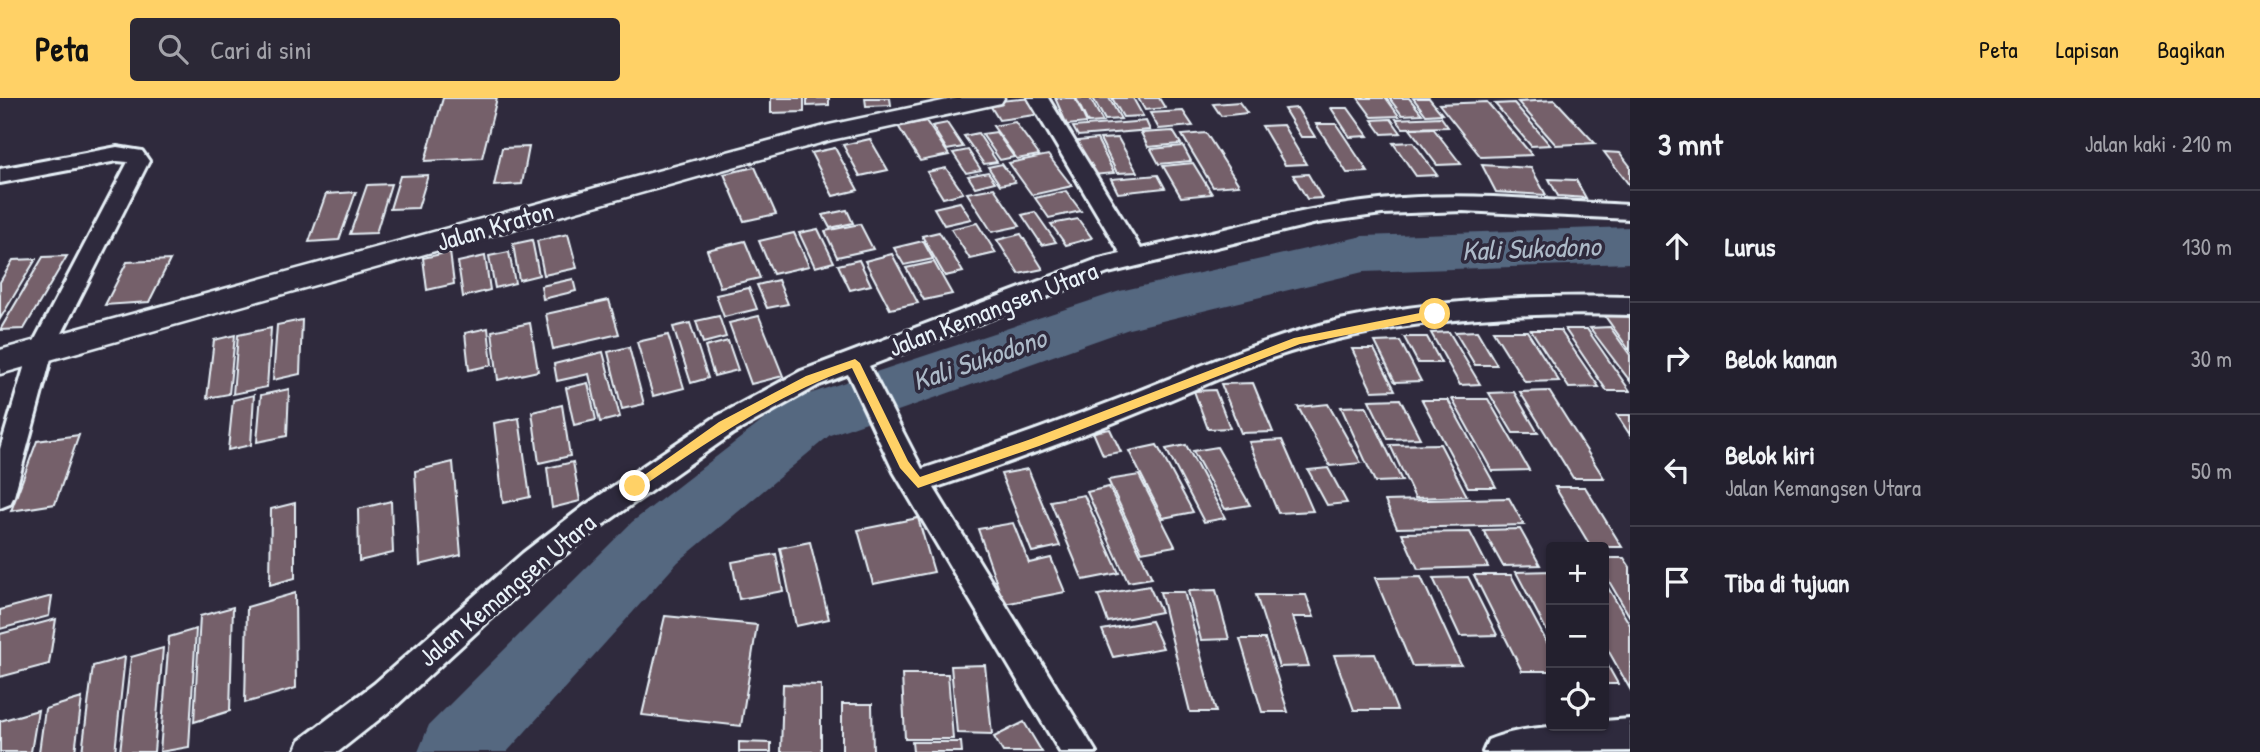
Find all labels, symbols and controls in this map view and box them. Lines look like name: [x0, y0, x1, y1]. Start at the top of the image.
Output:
search box: [130, 18, 620, 81]
text: Peta: [35, 27, 88, 71]
icon: search: [154, 30, 192, 68]
text: Cari di sini: [210, 32, 312, 67]
text: Peta: [1979, 33, 2018, 65]
text: Lapisan: [2056, 33, 2119, 65]
text: Bagikan: [2157, 33, 2225, 65]
text: 3 mnt: [1658, 124, 1723, 164]
text: Jalan kaki · 210 m: [2085, 128, 2232, 159]
street label: Jalan Kraton: [433, 192, 557, 259]
water label: Kali Sukodono: [1461, 227, 1603, 269]
icon: ahead: [1658, 227, 1696, 265]
text: Lurus: [1725, 229, 1776, 264]
text: 130 m: [2182, 231, 2232, 262]
street label: Jalan Kemangsen Utara: [883, 253, 1103, 365]
route start: [1419, 298, 1450, 329]
water label: Kali Sukodono: [907, 318, 1052, 400]
icon: right: [1658, 339, 1696, 377]
text: Belok kanan: [1725, 341, 1837, 376]
text: 30 m: [2190, 343, 2232, 374]
text: Belok kiri: [1725, 437, 1815, 472]
icon: left: [1658, 451, 1696, 489]
text: 50 m: [2191, 455, 2232, 486]
route end: [619, 470, 650, 501]
text: Jalan Kemangsen Utara: [1725, 472, 1921, 503]
street label: Jalan Kemangsen Utara: [411, 505, 603, 674]
map controls: [1546, 542, 1609, 731]
button: +: [1546, 542, 1609, 605]
icon: arrive: [1658, 563, 1696, 601]
text: Tiba di tujuan: [1725, 565, 1850, 600]
button: −: [1546, 605, 1609, 668]
button: locate: [1546, 668, 1609, 731]

